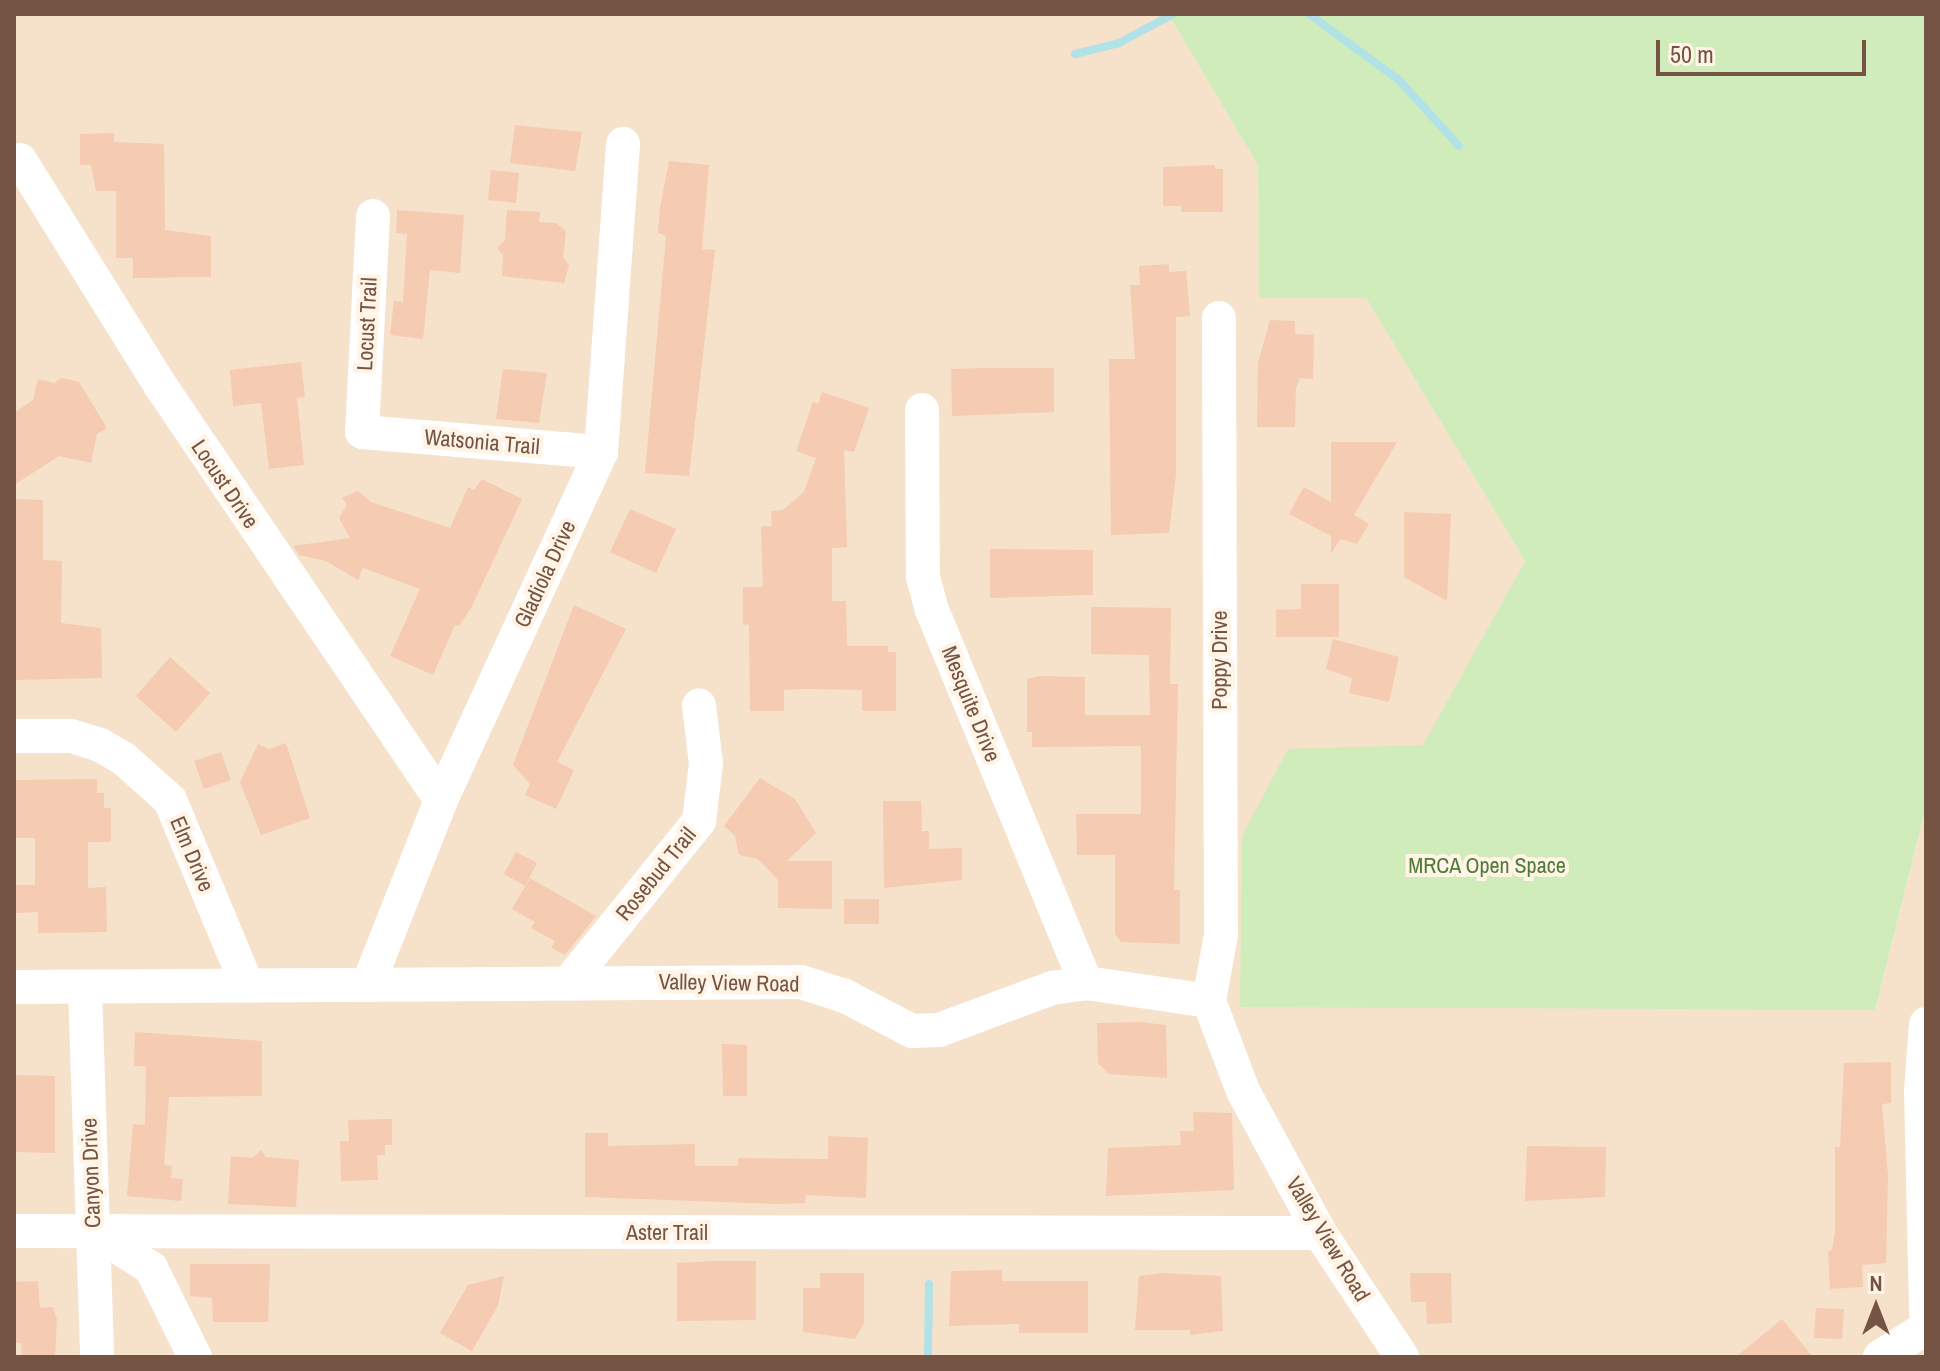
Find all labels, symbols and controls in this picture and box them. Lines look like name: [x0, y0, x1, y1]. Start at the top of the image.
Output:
scale bar: [1660, 24, 1870, 74]
text: 50 m: [1670, 38, 1714, 70]
street label: Locust Trail: [351, 277, 383, 371]
street label: Watsonia Trail: [423, 424, 541, 460]
street label: Locust Drive: [186, 435, 264, 533]
street label: Gladiola Drive: [509, 516, 581, 632]
street label: Poppy Drive: [1207, 610, 1233, 710]
street label: Mesquite Drive: [936, 642, 1006, 766]
street label: Elm Drive: [164, 812, 220, 896]
street label: Rosebud Trail: [610, 822, 702, 926]
park label: MRCA Open Space: [1408, 853, 1566, 879]
street label: Valley View Road: [658, 969, 800, 997]
street label: Canyon Drive: [76, 1117, 106, 1229]
street label: Valley View Road: [1280, 1172, 1376, 1306]
street label: Aster Trail: [626, 1220, 708, 1246]
north arrow: [1836, 1267, 1916, 1347]
text: N: [1869, 1268, 1883, 1298]

